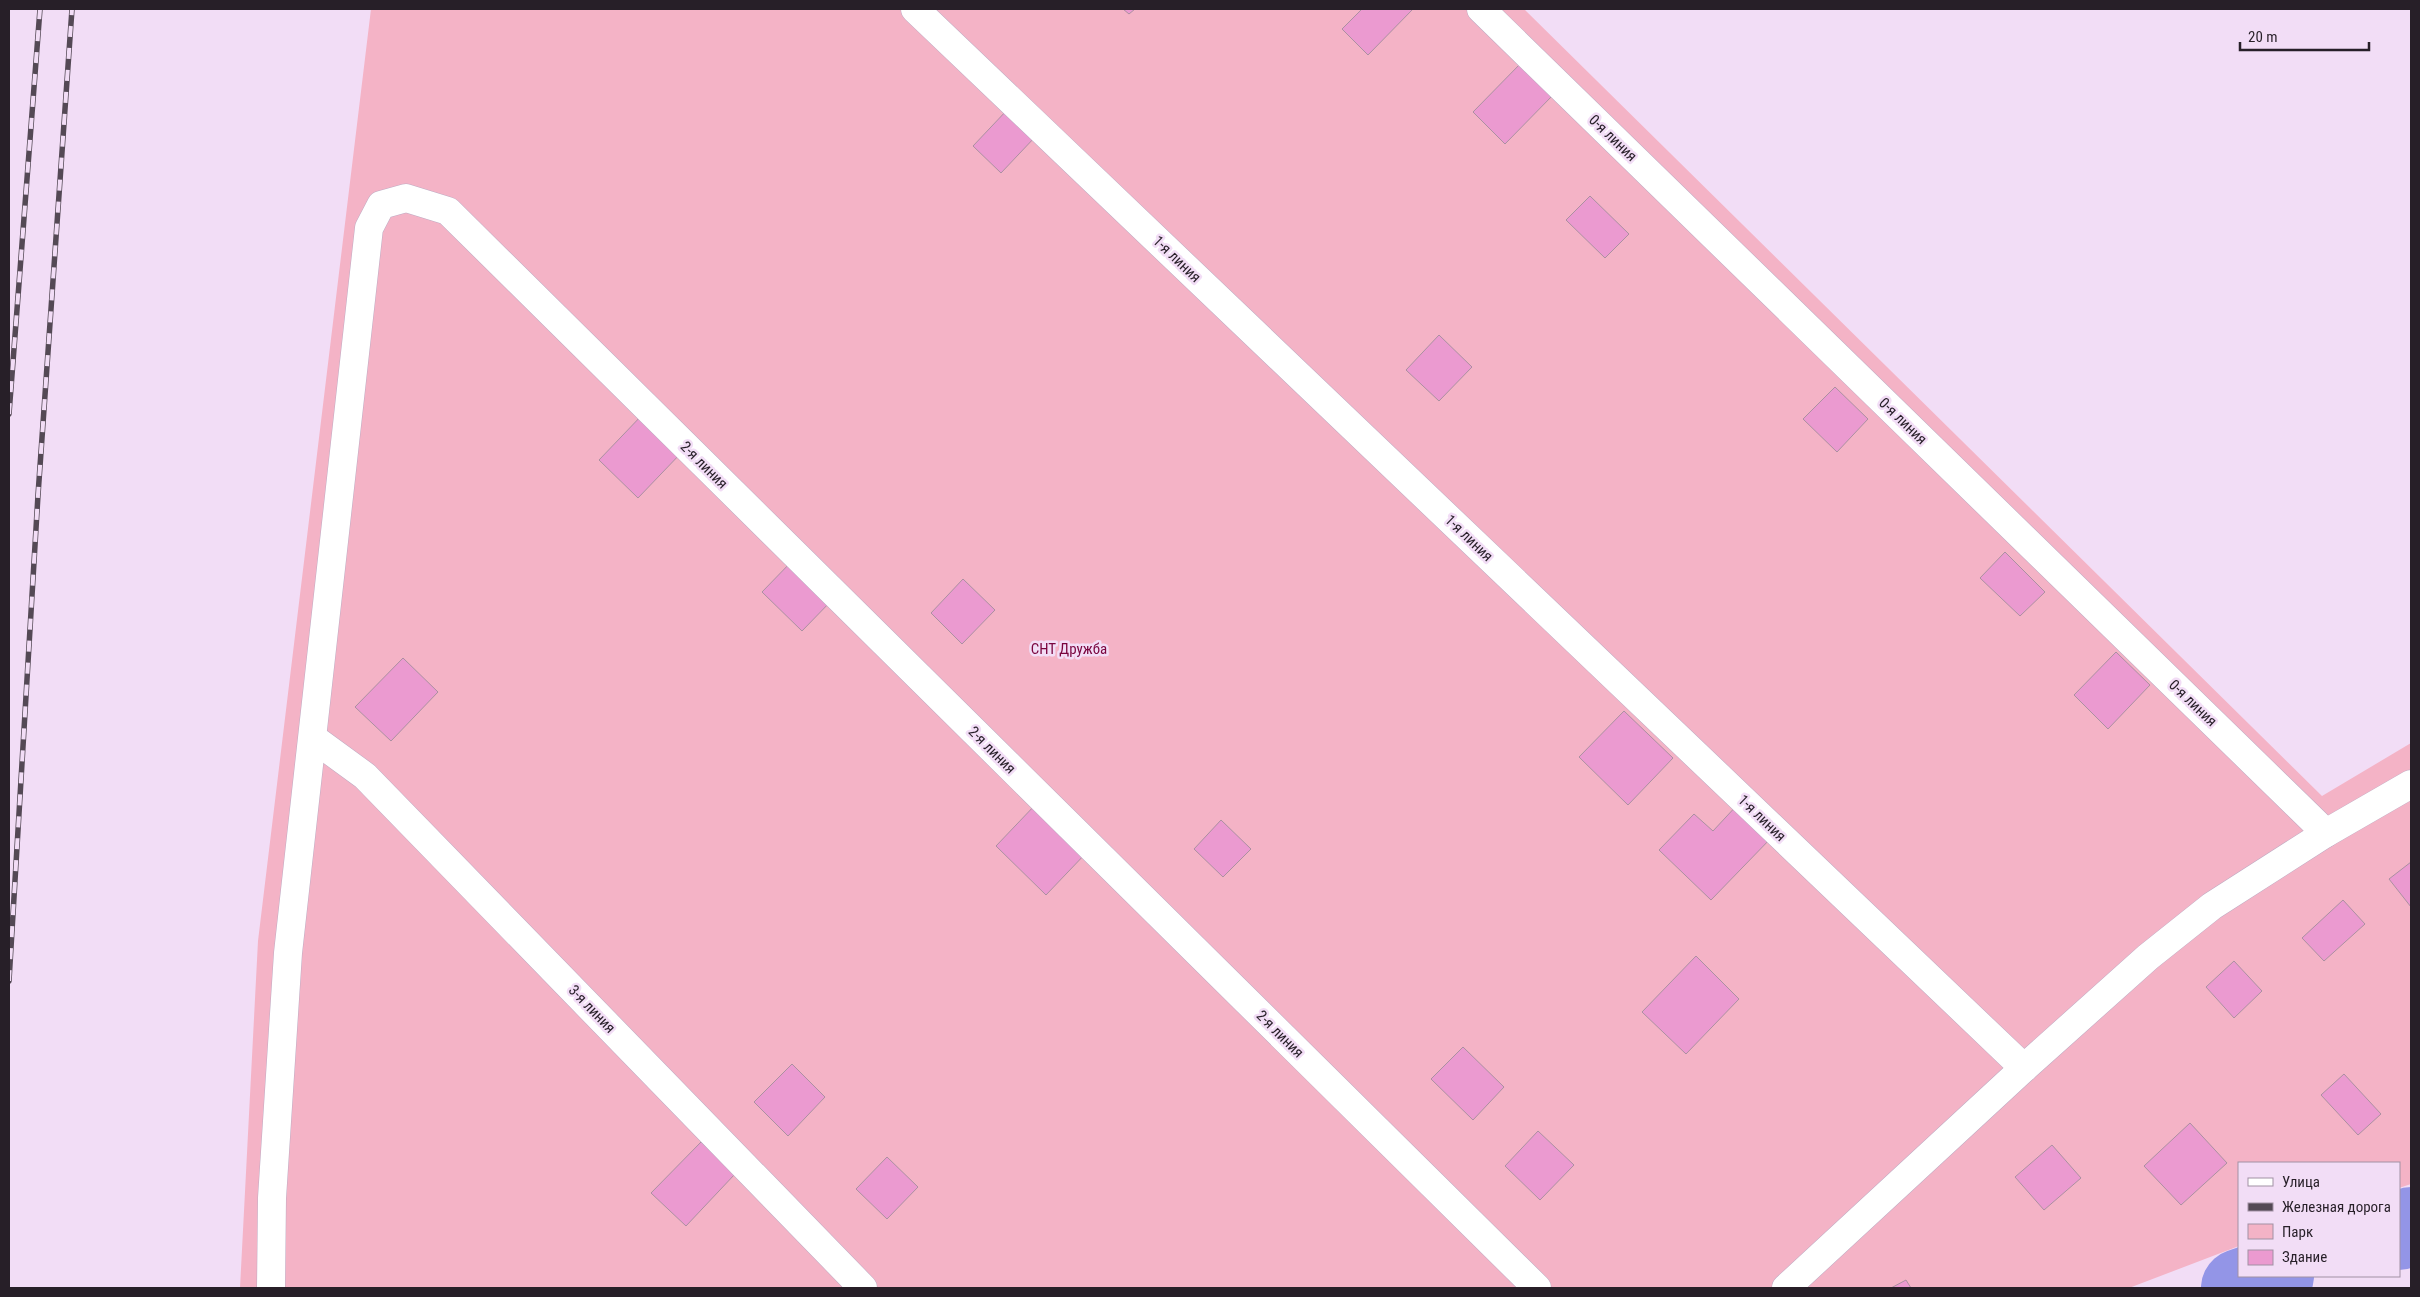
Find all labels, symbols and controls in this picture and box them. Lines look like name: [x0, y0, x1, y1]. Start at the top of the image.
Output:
scale bar: [2240, 20, 2369, 52]
text: 20 m: [2248, 28, 2278, 46]
street label: 0-я линия: [1585, 111, 1641, 165]
street label: 1-я линия: [1149, 232, 1205, 286]
street label: 0-я линия: [1875, 394, 1931, 448]
street label: 2-я линия: [677, 438, 731, 492]
street label: 1-я линия: [1441, 511, 1497, 565]
park label: СНТ Дружба: [1031, 640, 1107, 658]
street label: 0-я линия: [2165, 676, 2221, 730]
street label: 2-я линия: [965, 723, 1019, 777]
street label: 1-я линия: [1734, 791, 1790, 845]
street label: 3-я линия: [565, 981, 619, 1037]
street label: 2-я линия: [1253, 1007, 1307, 1061]
legend: [2238, 1162, 2400, 1277]
text: Улица: [2282, 1173, 2320, 1191]
text: Железная дорога: [2282, 1198, 2391, 1216]
text: Парк: [2282, 1223, 2313, 1241]
text: Здание: [2282, 1248, 2327, 1266]

